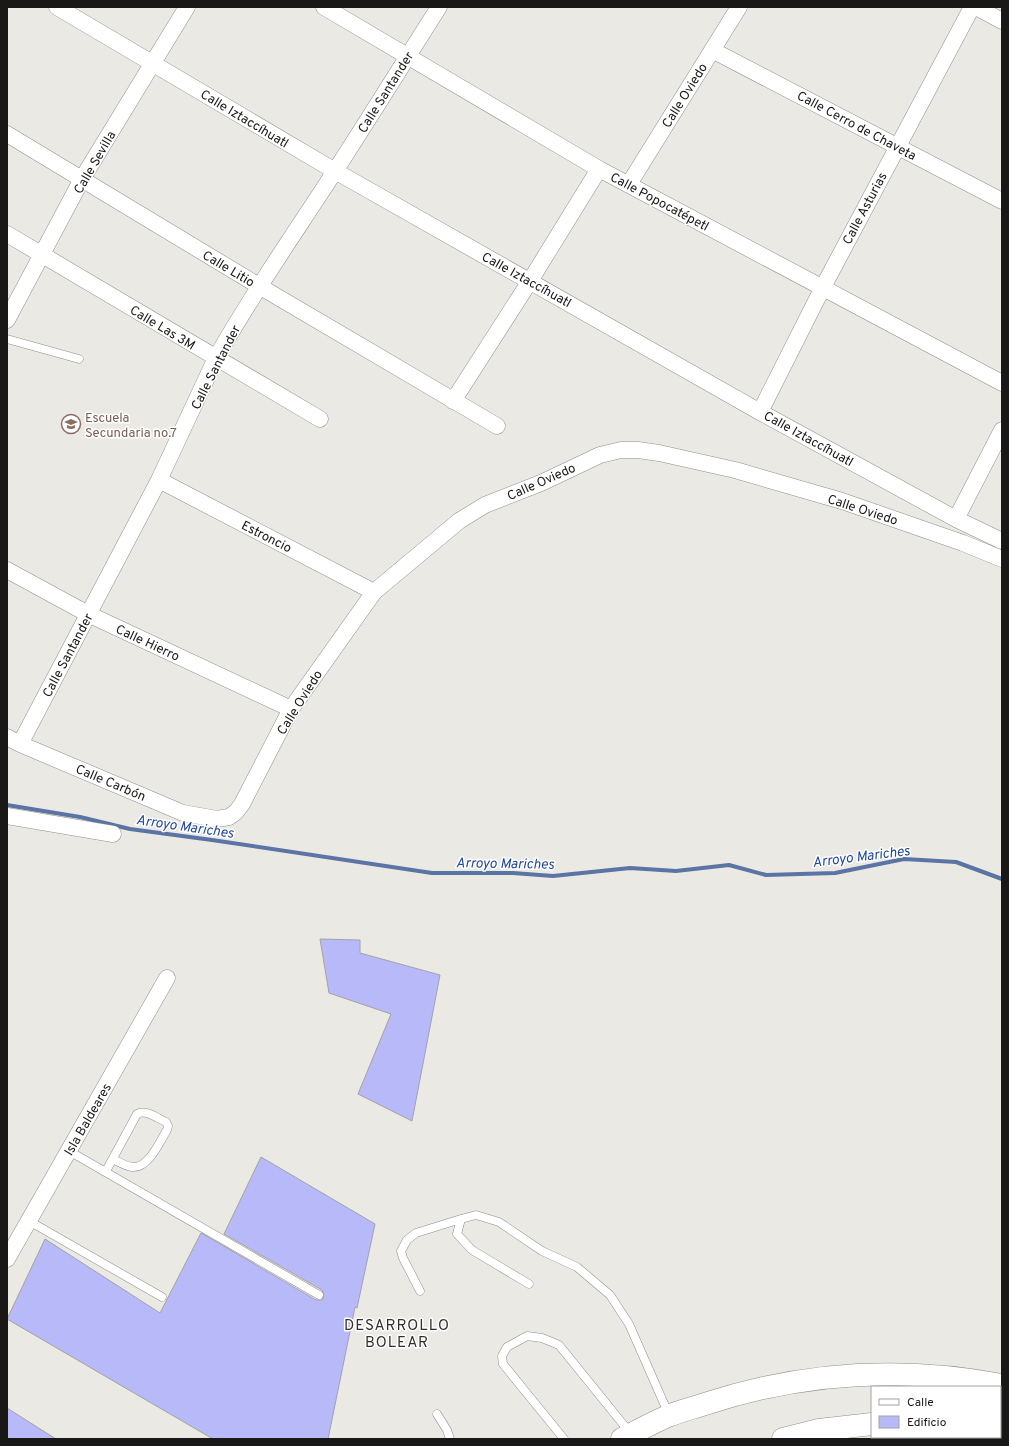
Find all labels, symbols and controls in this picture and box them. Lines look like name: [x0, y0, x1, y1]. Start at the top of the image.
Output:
street label: Calle Santander: [355, 49, 418, 137]
street label: Calle Oviedo: [660, 61, 712, 131]
street label: Calle Iztaccíhuatl: [197, 87, 291, 152]
street label: Calle Cerro de Chaveta: [794, 89, 918, 165]
street label: Calle Sevilla: [71, 129, 120, 197]
street label: Calle Popocatépetl: [607, 170, 711, 236]
street label: Calle Asturias: [840, 170, 892, 248]
street label: Calle Litio: [199, 248, 257, 291]
street label: Calle Iztaccíhuatl: [478, 250, 574, 312]
street label: Calle Las 3M: [126, 303, 198, 355]
street label: Calle Santander: [189, 323, 245, 413]
street label: Calle Iztaccíhuatl: [760, 409, 856, 471]
place label: Escuela Secundaria no.7: [85, 411, 177, 442]
school or university icon: Escuela Secundaria no.7: [60, 413, 82, 435]
street label: Calle Oviedo: [505, 461, 579, 505]
street label: Calle Oviedo: [825, 492, 900, 530]
street label: Estroncio: [238, 518, 294, 557]
street label: Calle Santander: [40, 611, 98, 701]
street label: Calle Hierro: [113, 622, 182, 666]
street label: Calle Oviedo: [275, 668, 327, 738]
street label: Calle Carbón: [73, 762, 148, 806]
water label: Arroyo Mariches: [135, 812, 235, 843]
water label: Arroyo Mariches: [811, 843, 912, 872]
water label: Arroyo Mariches: [456, 855, 555, 874]
street label: Isla Baldeares: [62, 1081, 116, 1159]
district label: DESARROLLO BOLEAR: [344, 1317, 450, 1353]
legend: [871, 1386, 1001, 1438]
text: Calle: [907, 1395, 934, 1411]
text: Edificio: [907, 1415, 947, 1431]

